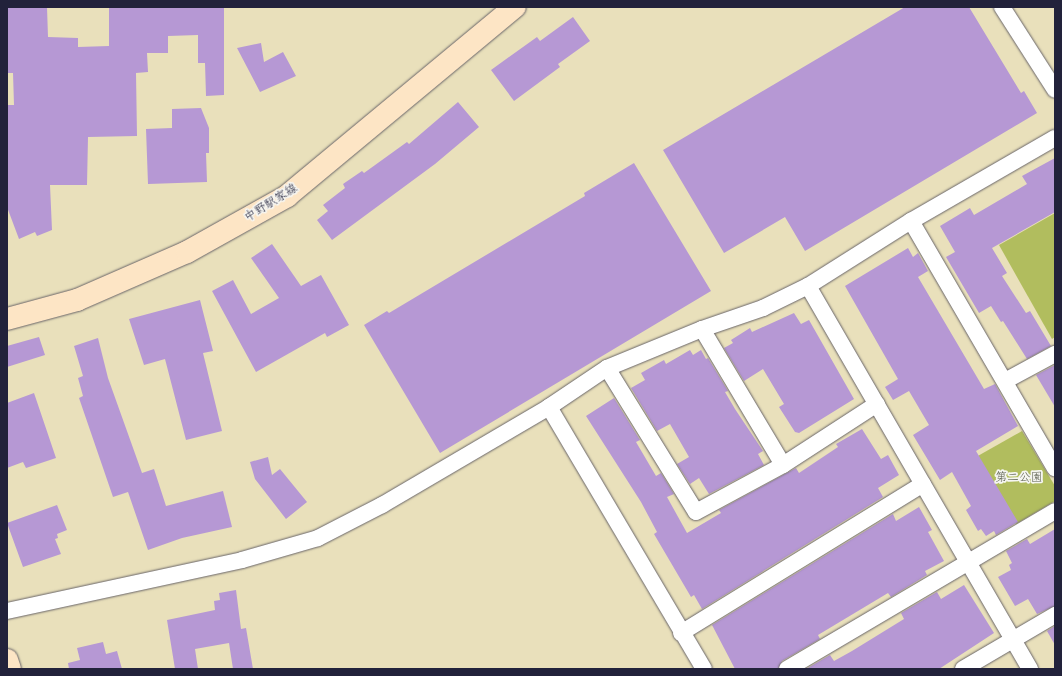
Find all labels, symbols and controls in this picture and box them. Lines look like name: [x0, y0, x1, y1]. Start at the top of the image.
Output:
street label: 中野駅家線: [242, 181, 300, 225]
park label: 第二公園: [995, 471, 1043, 485]

